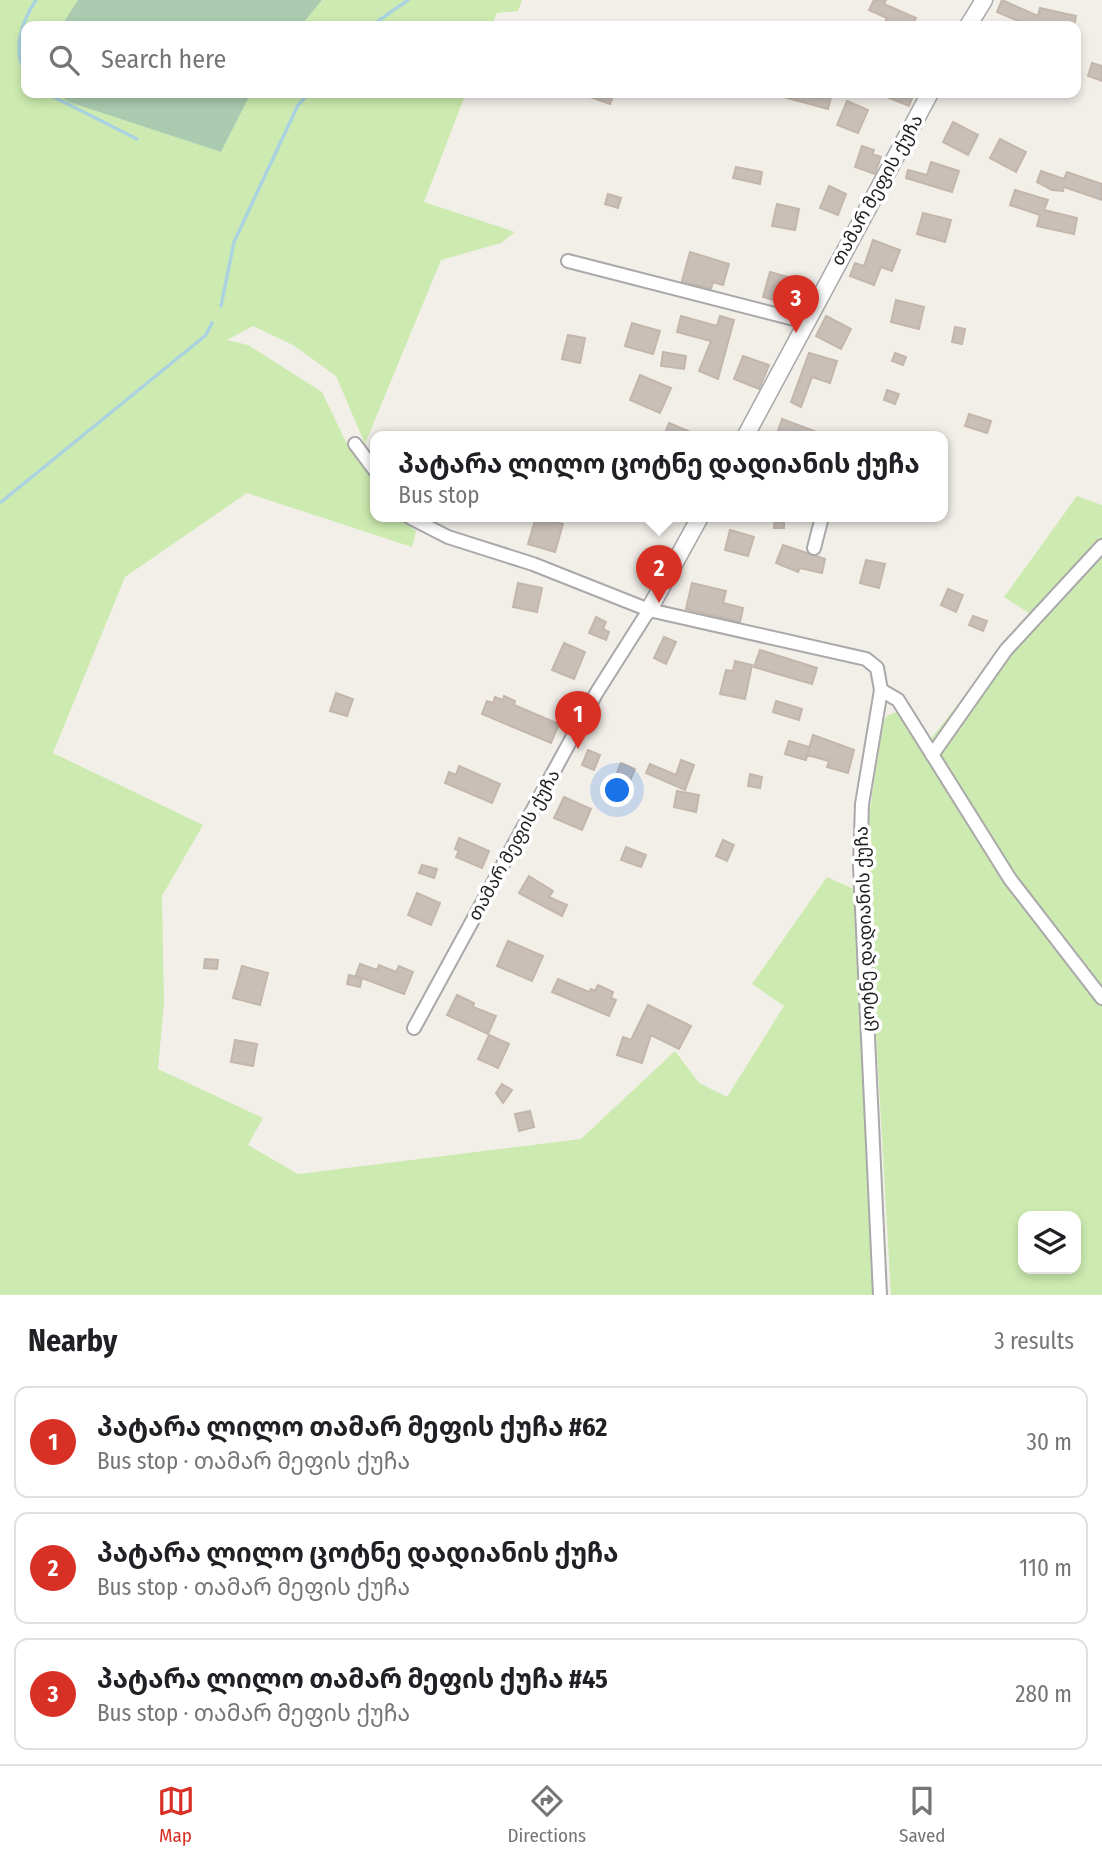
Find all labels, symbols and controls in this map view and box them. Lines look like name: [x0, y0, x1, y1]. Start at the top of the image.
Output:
search box: [21, 21, 1081, 98]
icon: search: [45, 41, 83, 79]
text: Search here: [101, 44, 226, 75]
street label: თამარ მეფის ქუჩა: [826, 111, 928, 269]
pin: 3: [773, 275, 819, 333]
popup: [370, 431, 948, 522]
text: პატარა ლილო ცოტნე დადიანის ქუჩა: [398, 449, 920, 480]
text: Bus stop: [398, 481, 479, 509]
pin: 2: [636, 545, 682, 603]
pin: 1: [555, 691, 601, 749]
street label: თამარ მეფის ქუჩა: [463, 766, 565, 924]
your location: [600, 773, 634, 807]
street label: ცოტნე დადიანის ქუჩა: [850, 826, 880, 1032]
map controls: [1018, 1211, 1081, 1274]
button: layers: [1018, 1211, 1081, 1274]
text: Nearby: [28, 1323, 117, 1359]
text: 3 results: [994, 1327, 1074, 1355]
text: პატარა ლილო თამარ მეფის ქუჩა #62: [97, 1412, 607, 1443]
text: 1: [48, 1428, 58, 1456]
text: 30 m: [1027, 1428, 1072, 1456]
text: Bus stop · თამარ მეფის ქუჩა: [97, 1447, 410, 1475]
text: პატარა ლილო ცოტნე დადიანის ქუჩა: [97, 1538, 618, 1569]
text: 2: [48, 1554, 58, 1582]
text: 110 m: [1019, 1554, 1072, 1582]
text: Bus stop · თამარ მეფის ქუჩა: [97, 1573, 410, 1601]
text: პატარა ლილო თამარ მეფის ქუჩა #45: [97, 1664, 608, 1695]
text: 3: [48, 1680, 58, 1708]
text: 280 m: [1015, 1680, 1072, 1708]
text: Bus stop · თამარ მეფის ქუჩა: [97, 1699, 410, 1727]
tab: Map: [157, 1782, 195, 1847]
tab: Directions: [508, 1782, 586, 1847]
tab: Saved: [899, 1782, 945, 1847]

